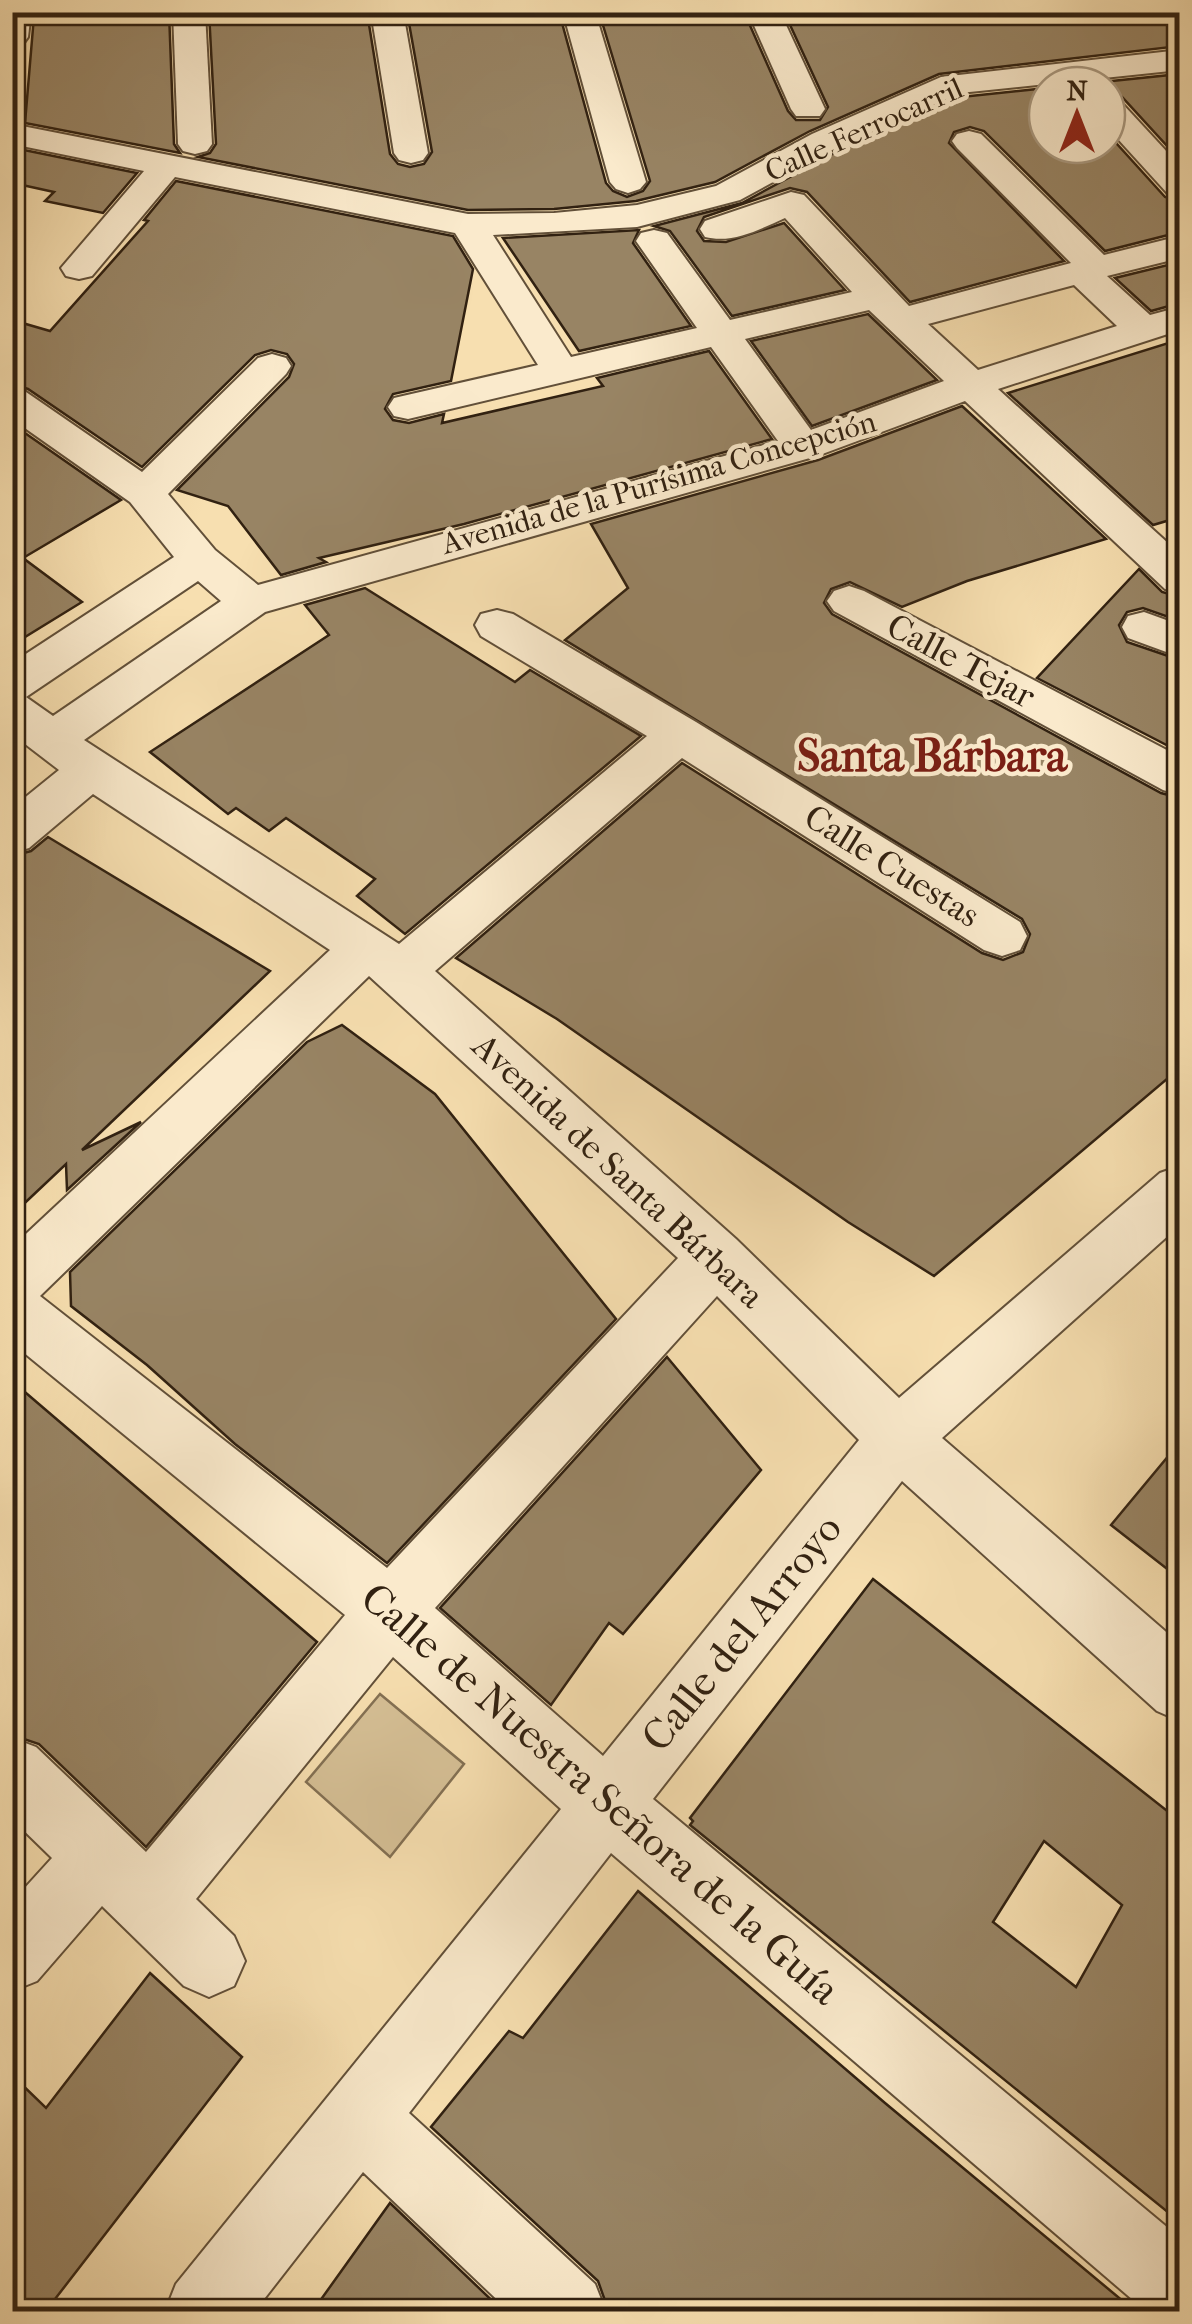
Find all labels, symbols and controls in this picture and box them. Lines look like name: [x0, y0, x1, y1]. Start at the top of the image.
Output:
north arrow: [1027, 65, 1127, 165]
street label: Calle Ferrocarril: [760, 71, 968, 189]
text: N: [1066, 74, 1088, 107]
street label: Avenida de la Purísima Concepción: [437, 404, 881, 562]
street label: Calle Tejar: [880, 605, 1042, 717]
district label: Santa Bárbara: [797, 730, 1068, 783]
street label: Calle Cuestas: [797, 796, 987, 936]
street label: Avenida de Santa Bárbara: [462, 1024, 773, 1317]
street label: Calle del Arroyo: [632, 1505, 852, 1761]
street label: Calle de Nuestra Señora de la Guía: [351, 1573, 849, 2015]

